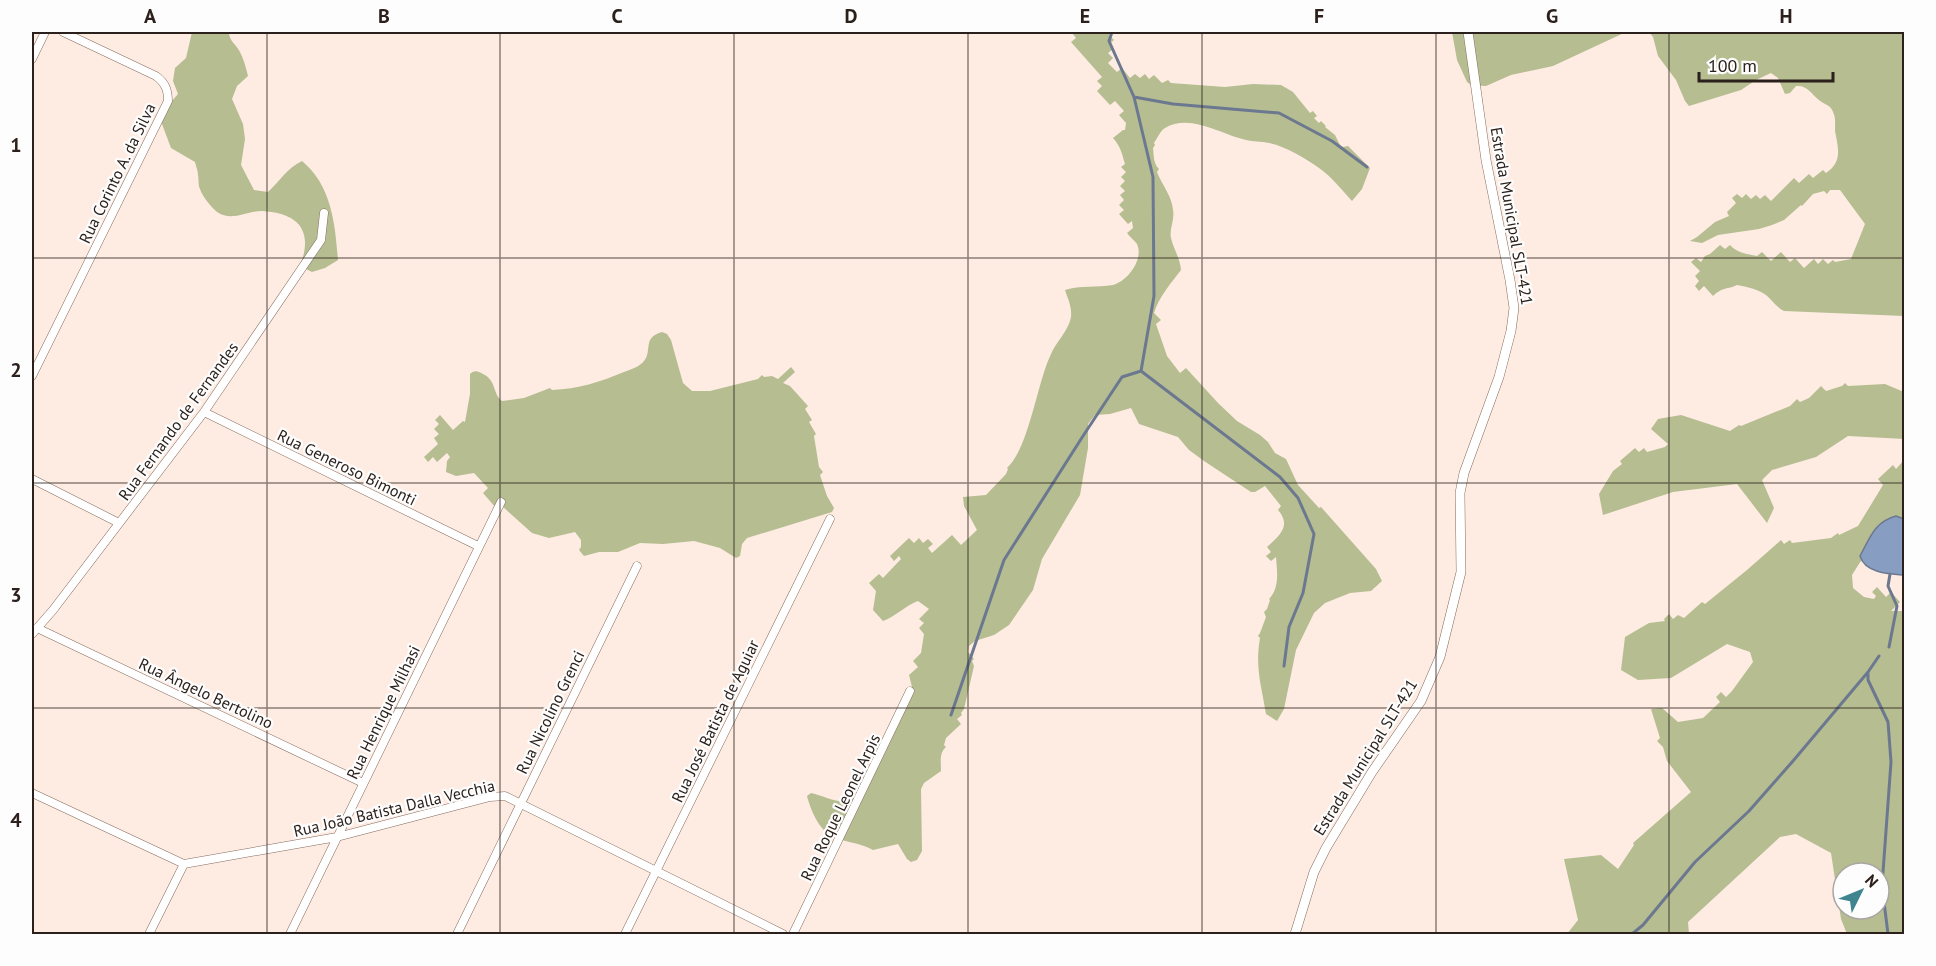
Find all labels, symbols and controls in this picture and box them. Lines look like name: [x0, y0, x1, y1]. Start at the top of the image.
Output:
text: A: [144, 3, 157, 29]
text: B: [378, 3, 390, 29]
text: C: [611, 3, 623, 29]
text: D: [845, 3, 858, 29]
text: E: [1080, 3, 1090, 29]
text: F: [1314, 3, 1324, 29]
text: G: [1546, 3, 1558, 29]
text: H: [1779, 3, 1793, 29]
scale bar: [1699, 45, 1832, 83]
text: 100 m: [1708, 54, 1757, 77]
street label: Rua Corinto A. da Silva: [74, 100, 160, 246]
street label: Estrada Municipal SLT-421: [1486, 125, 1538, 307]
text: 1: [10, 132, 22, 158]
street label: Rua Fernando de Fernandes: [114, 338, 242, 504]
text: 2: [10, 357, 22, 383]
street label: Rua Generoso Bimonti: [274, 425, 420, 509]
text: 3: [10, 582, 22, 608]
street label: Rua José Batista de Aguiar: [667, 636, 763, 806]
street label: Rua Henrique Milhasi: [342, 642, 424, 782]
street label: Rua Nicolino Grenci: [511, 647, 589, 777]
street label: Rua Ângelo Bertolino: [136, 653, 276, 733]
street label: Estrada Municipal SLT-421: [1309, 675, 1421, 839]
street label: Rua Roque Leonel Arpis: [796, 730, 884, 884]
street label: Rua João Batista Dalla Vecchia: [291, 775, 497, 841]
text: 4: [10, 807, 22, 833]
north arrow: [1831, 861, 1891, 921]
text: N: [1861, 870, 1883, 891]

